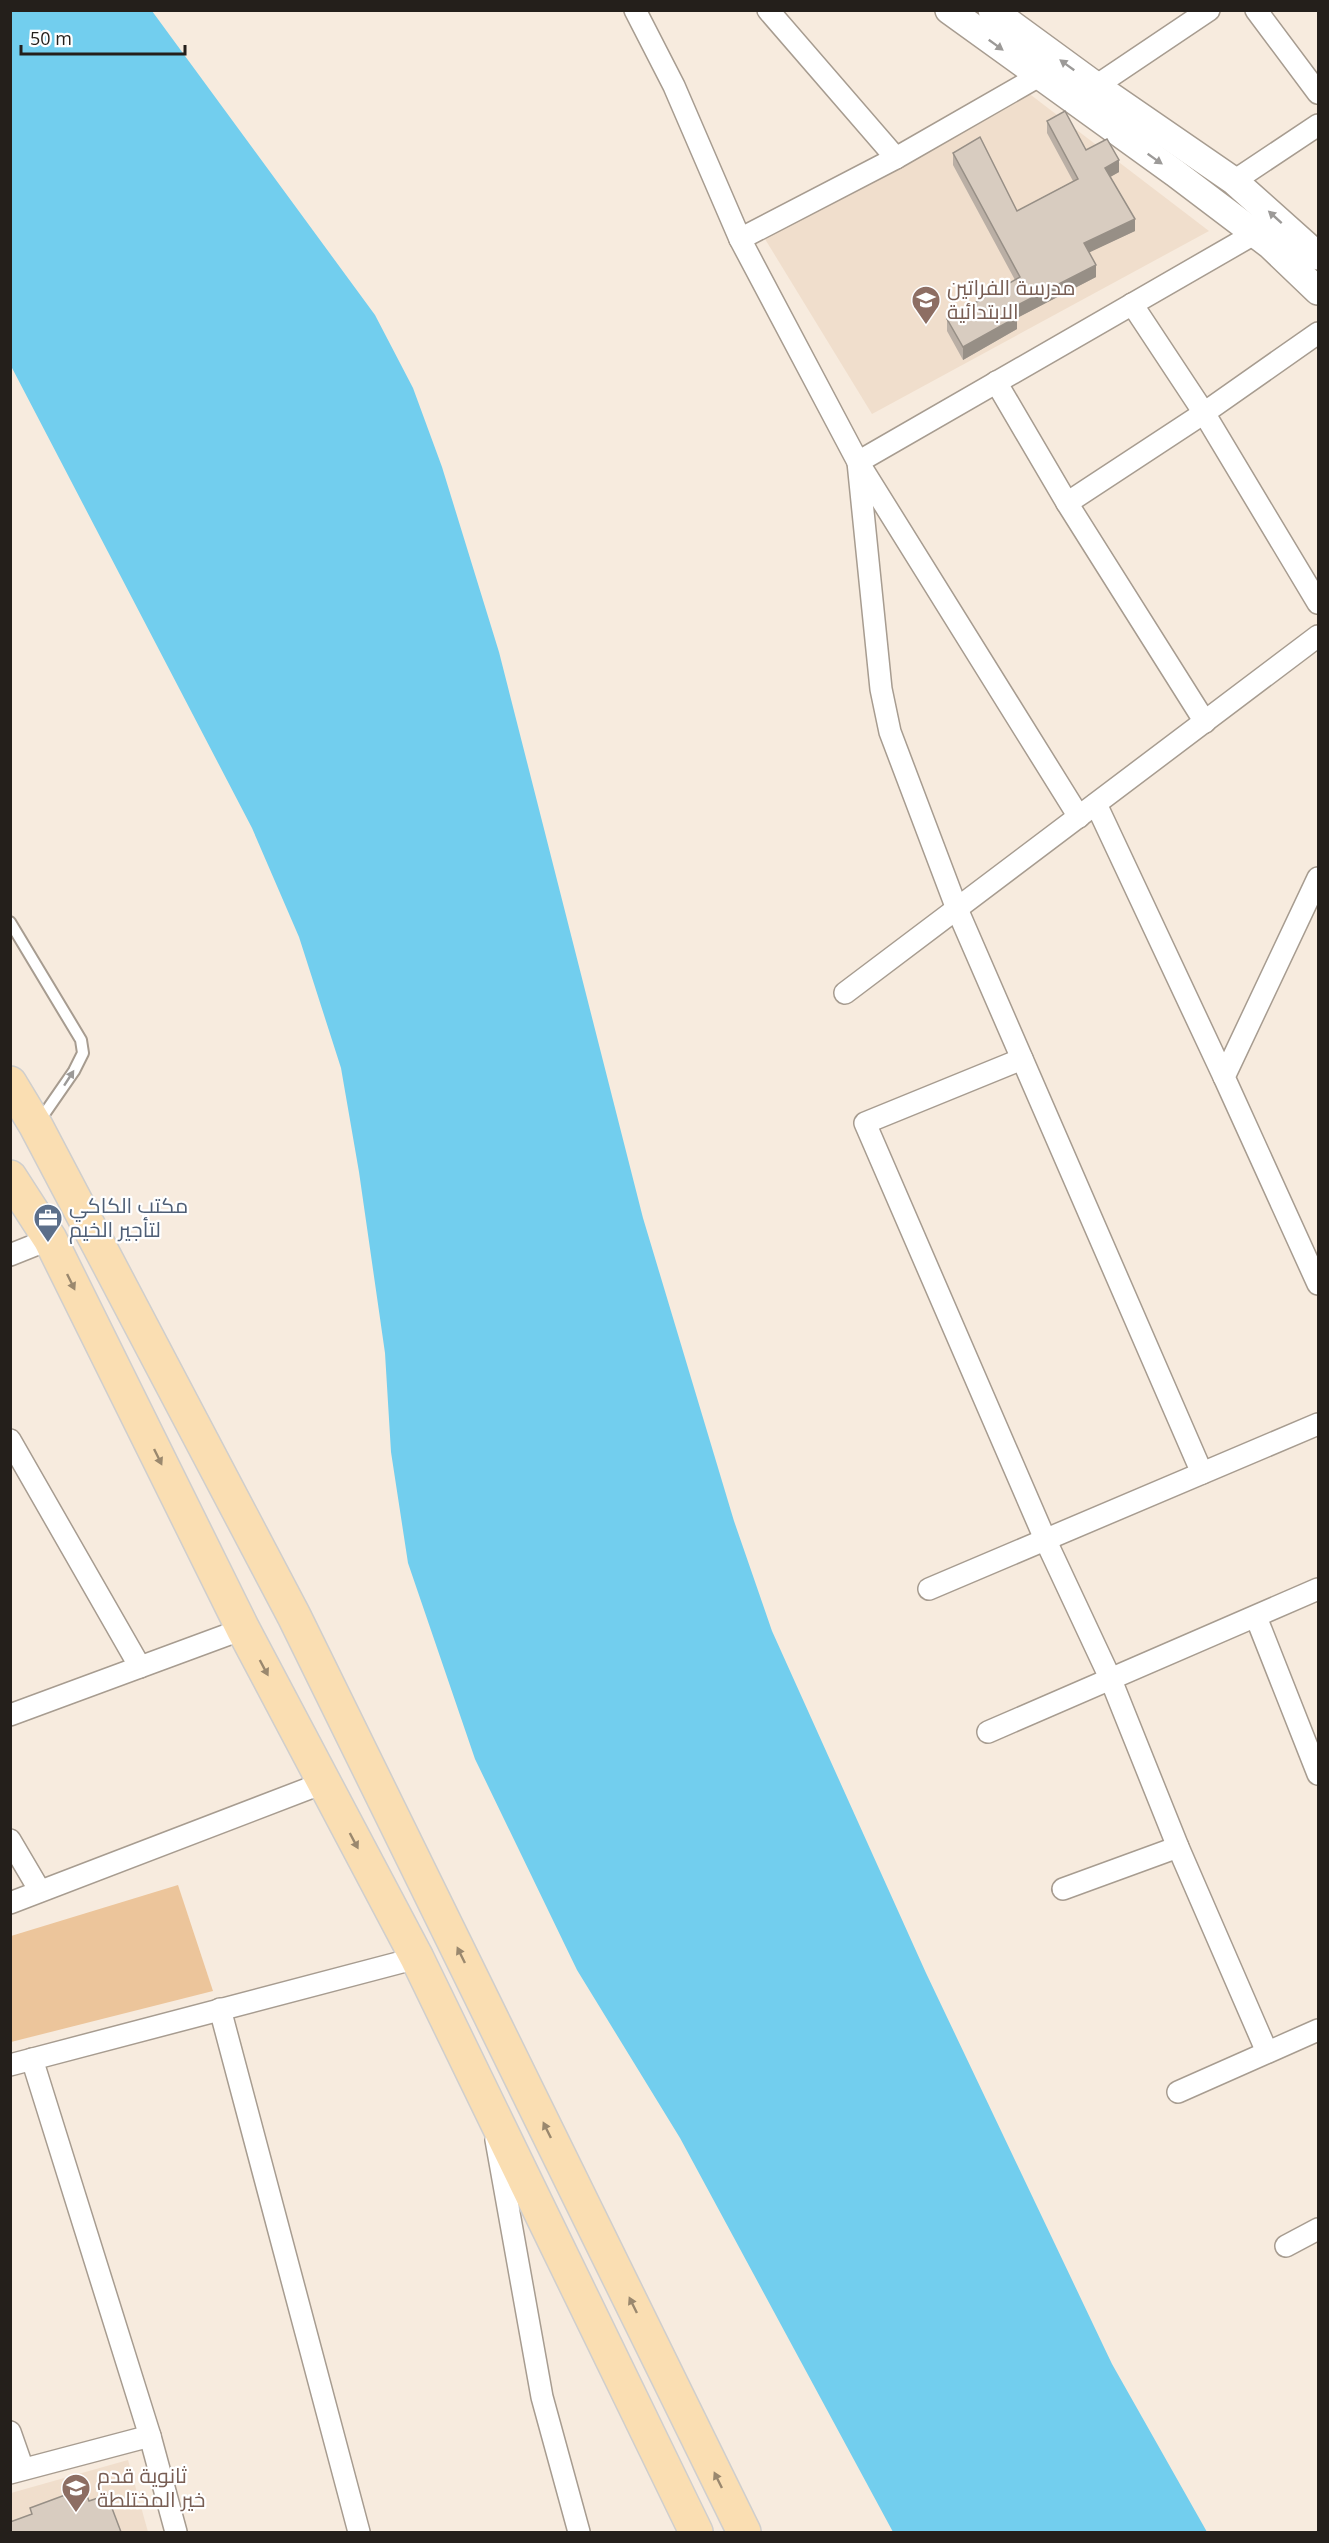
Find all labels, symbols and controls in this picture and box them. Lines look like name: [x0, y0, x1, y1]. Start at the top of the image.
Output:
scale bar: [21, 18, 184, 56]
text: 50 m: [30, 26, 72, 50]
one-way arrow: [988, 39, 1004, 51]
one-way arrow: [1059, 59, 1075, 71]
one-way arrow: [1147, 153, 1163, 164]
one-way arrow: [1268, 211, 1283, 224]
place label: مدرسة الفراتين الابتدائية: [947, 273, 1075, 325]
school or university icon: مدرسة الفراتين الابتدائية: [910, 284, 942, 326]
one-way arrow: [63, 1070, 75, 1086]
place label: مكتب الكاكي لتأجير الخيم: [69, 1191, 188, 1244]
office icon: مكتب الكاكي لتأجير الخيم: [32, 1202, 64, 1244]
one-way arrow: [66, 1273, 76, 1290]
one-way arrow: [153, 1448, 162, 1465]
one-way arrow: [259, 1660, 269, 1677]
one-way arrow: [349, 1832, 359, 1850]
one-way arrow: [456, 1946, 466, 1963]
one-way arrow: [542, 2121, 552, 2138]
one-way arrow: [628, 2296, 637, 2313]
place label: ثانوية قدم خير المختلطة: [97, 2461, 205, 2513]
one-way arrow: [714, 2471, 724, 2489]
school or university icon: ثانوية قدم خير المختلطة: [60, 2472, 92, 2514]

